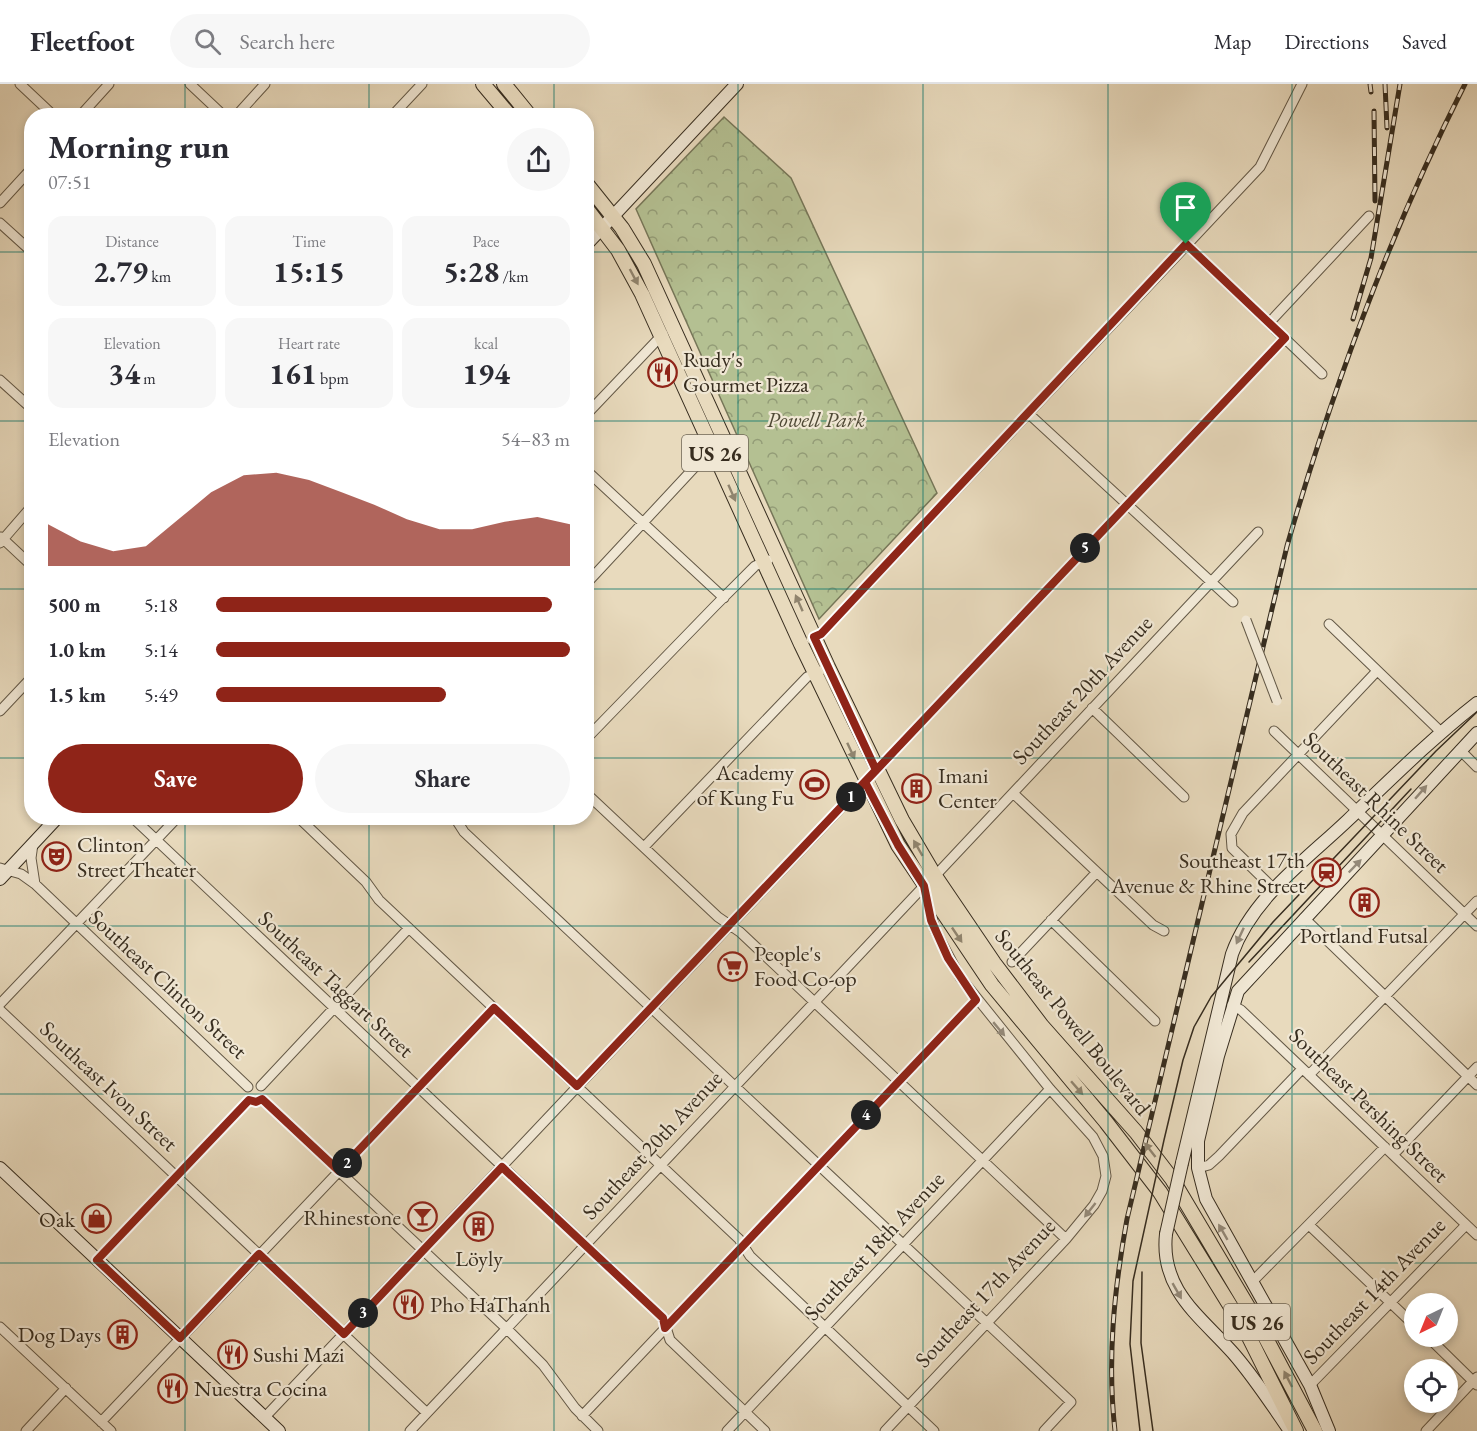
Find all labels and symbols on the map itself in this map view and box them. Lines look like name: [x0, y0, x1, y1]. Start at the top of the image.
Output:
pin: [1160, 182, 1211, 244]
one-way arrow: [629, 269, 639, 286]
place label: Rudy's Gourmet Pizza: [683, 345, 809, 399]
restaurant icon: Rudy's Gourmet Pizza: [646, 356, 678, 388]
park label: Powell Park: [767, 405, 865, 434]
road number: US 26: [682, 435, 748, 471]
one-way arrow: [728, 484, 737, 501]
pin: 5: [1070, 533, 1100, 563]
one-way arrow: [793, 594, 803, 612]
street label: Southeast 20th Avenue: [1005, 609, 1159, 771]
street label: Southeast Rhine Street: [1297, 725, 1455, 879]
one-way arrow: [846, 743, 855, 760]
place label: Academy of Kung Fu: [697, 758, 794, 812]
place label: Imani Center: [938, 761, 997, 815]
sports icon: Academy of Kung Fu: [799, 769, 831, 801]
building icon: Imani Center: [901, 772, 933, 804]
pin: 1: [836, 782, 866, 812]
one-way arrow: [1414, 785, 1427, 800]
place label: Clinton Street Theater: [77, 830, 197, 884]
one-way arrow: [912, 840, 923, 856]
theatre icon: Clinton Street Theater: [40, 841, 72, 873]
place label: Southeast 17th Avenue & Rhine Street: [1110, 846, 1305, 900]
station icon: Southeast 17th Avenue & Rhine Street: [1310, 857, 1342, 889]
one-way arrow: [1347, 860, 1361, 874]
building icon: Portland Futsal: [1348, 887, 1380, 919]
street label: Southeast Clinton Street: [82, 903, 254, 1065]
street label: Southeast Taggart Street: [252, 904, 420, 1064]
place label: Portland Futsal: [1300, 921, 1428, 950]
street label: Southeast Powell Boulevard: [989, 923, 1158, 1122]
one-way arrow: [951, 926, 963, 942]
one-way arrow: [1235, 927, 1244, 944]
place label: People's Food Co-op: [754, 939, 857, 993]
supermarket icon: People's Food Co-op: [717, 950, 749, 982]
street label: Southeast Ivon Street: [34, 1015, 184, 1158]
one-way arrow: [993, 1021, 1005, 1036]
street label: Southeast Pershing Street: [1283, 1021, 1455, 1189]
street label: Southeast 20th Avenue: [575, 1064, 729, 1226]
one-way arrow: [1070, 1080, 1083, 1095]
pin: 4: [851, 1100, 881, 1130]
one-way arrow: [1145, 1143, 1157, 1158]
pin: 2: [332, 1148, 362, 1178]
street label: Southeast 18th Avenue: [797, 1165, 951, 1327]
bar icon: Rhinestone: [406, 1201, 438, 1233]
one-way arrow: [1084, 1202, 1096, 1217]
shop icon: Oak: [80, 1203, 112, 1235]
place label: Rhinestone: [303, 1203, 401, 1232]
place label: Oak: [39, 1205, 76, 1234]
building icon: Löyly: [463, 1210, 495, 1242]
street label: Southeast 14th Avenue: [1296, 1211, 1452, 1371]
street label: Southeast 17th Avenue: [908, 1212, 1062, 1374]
one-way arrow: [1218, 1223, 1228, 1240]
place label: Löyly: [455, 1244, 503, 1273]
one-way arrow: [1172, 1283, 1182, 1300]
restaurant icon: Pho HaThanh: [393, 1288, 425, 1320]
place label: Pho HaThanh: [430, 1290, 551, 1319]
north arrow: [1404, 1293, 1458, 1347]
pin: 3: [348, 1298, 378, 1328]
road number: US 26: [1224, 1304, 1290, 1340]
building icon: Dog Days: [106, 1318, 138, 1350]
place label: Dog Days: [18, 1320, 101, 1349]
restaurant icon: Sushi Mazi: [216, 1338, 248, 1370]
place label: Sushi Mazi: [253, 1340, 344, 1369]
one-way arrow: [1283, 1370, 1293, 1387]
restaurant icon: Nuestra Cocina: [157, 1372, 189, 1404]
place label: Nuestra Cocina: [194, 1374, 328, 1403]

